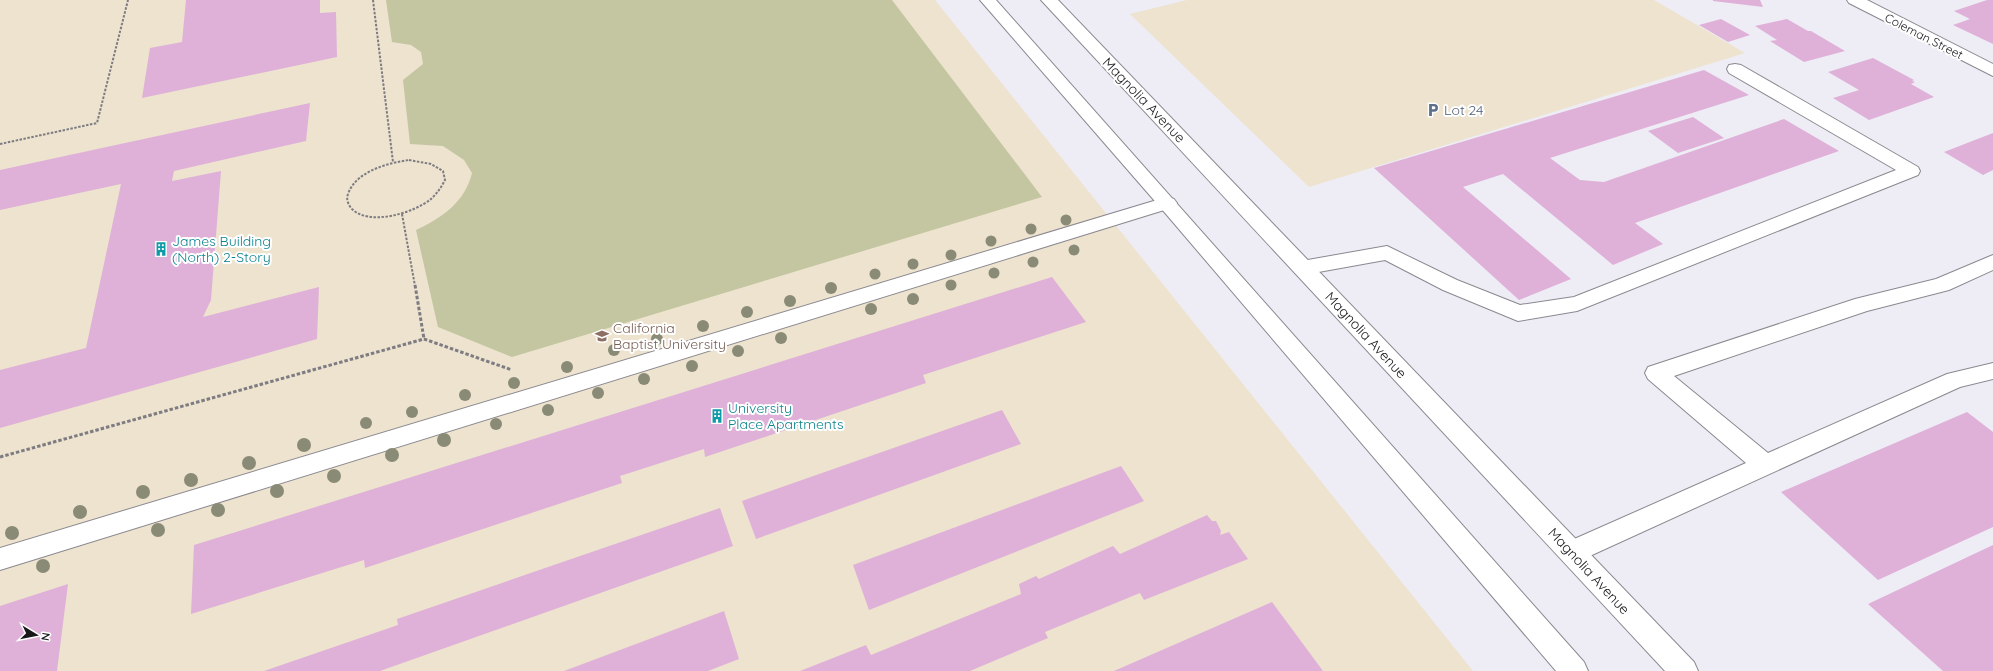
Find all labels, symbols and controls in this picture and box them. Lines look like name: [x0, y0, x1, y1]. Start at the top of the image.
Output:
street label: Coleman Street: [1882, 10, 1966, 62]
street label: Magnolia Avenue: [1099, 54, 1189, 147]
place label: Lot 24: [1444, 101, 1483, 119]
parking icon: Lot 24: [1425, 102, 1441, 118]
place label: James Building (North) 2-Story: [172, 232, 271, 266]
building icon: James Building (North) 2-Story: [153, 241, 169, 257]
street label: Magnolia Avenue: [1321, 288, 1411, 382]
place label: California Baptist University: [613, 319, 726, 353]
school or university icon: California Baptist University: [594, 328, 610, 344]
place label: University Place Apartments: [728, 399, 844, 433]
building icon: University Place Apartments: [709, 408, 725, 424]
street label: Magnolia Avenue: [1544, 524, 1634, 618]
north arrow: [16, 615, 56, 655]
text: N: [38, 632, 53, 642]

